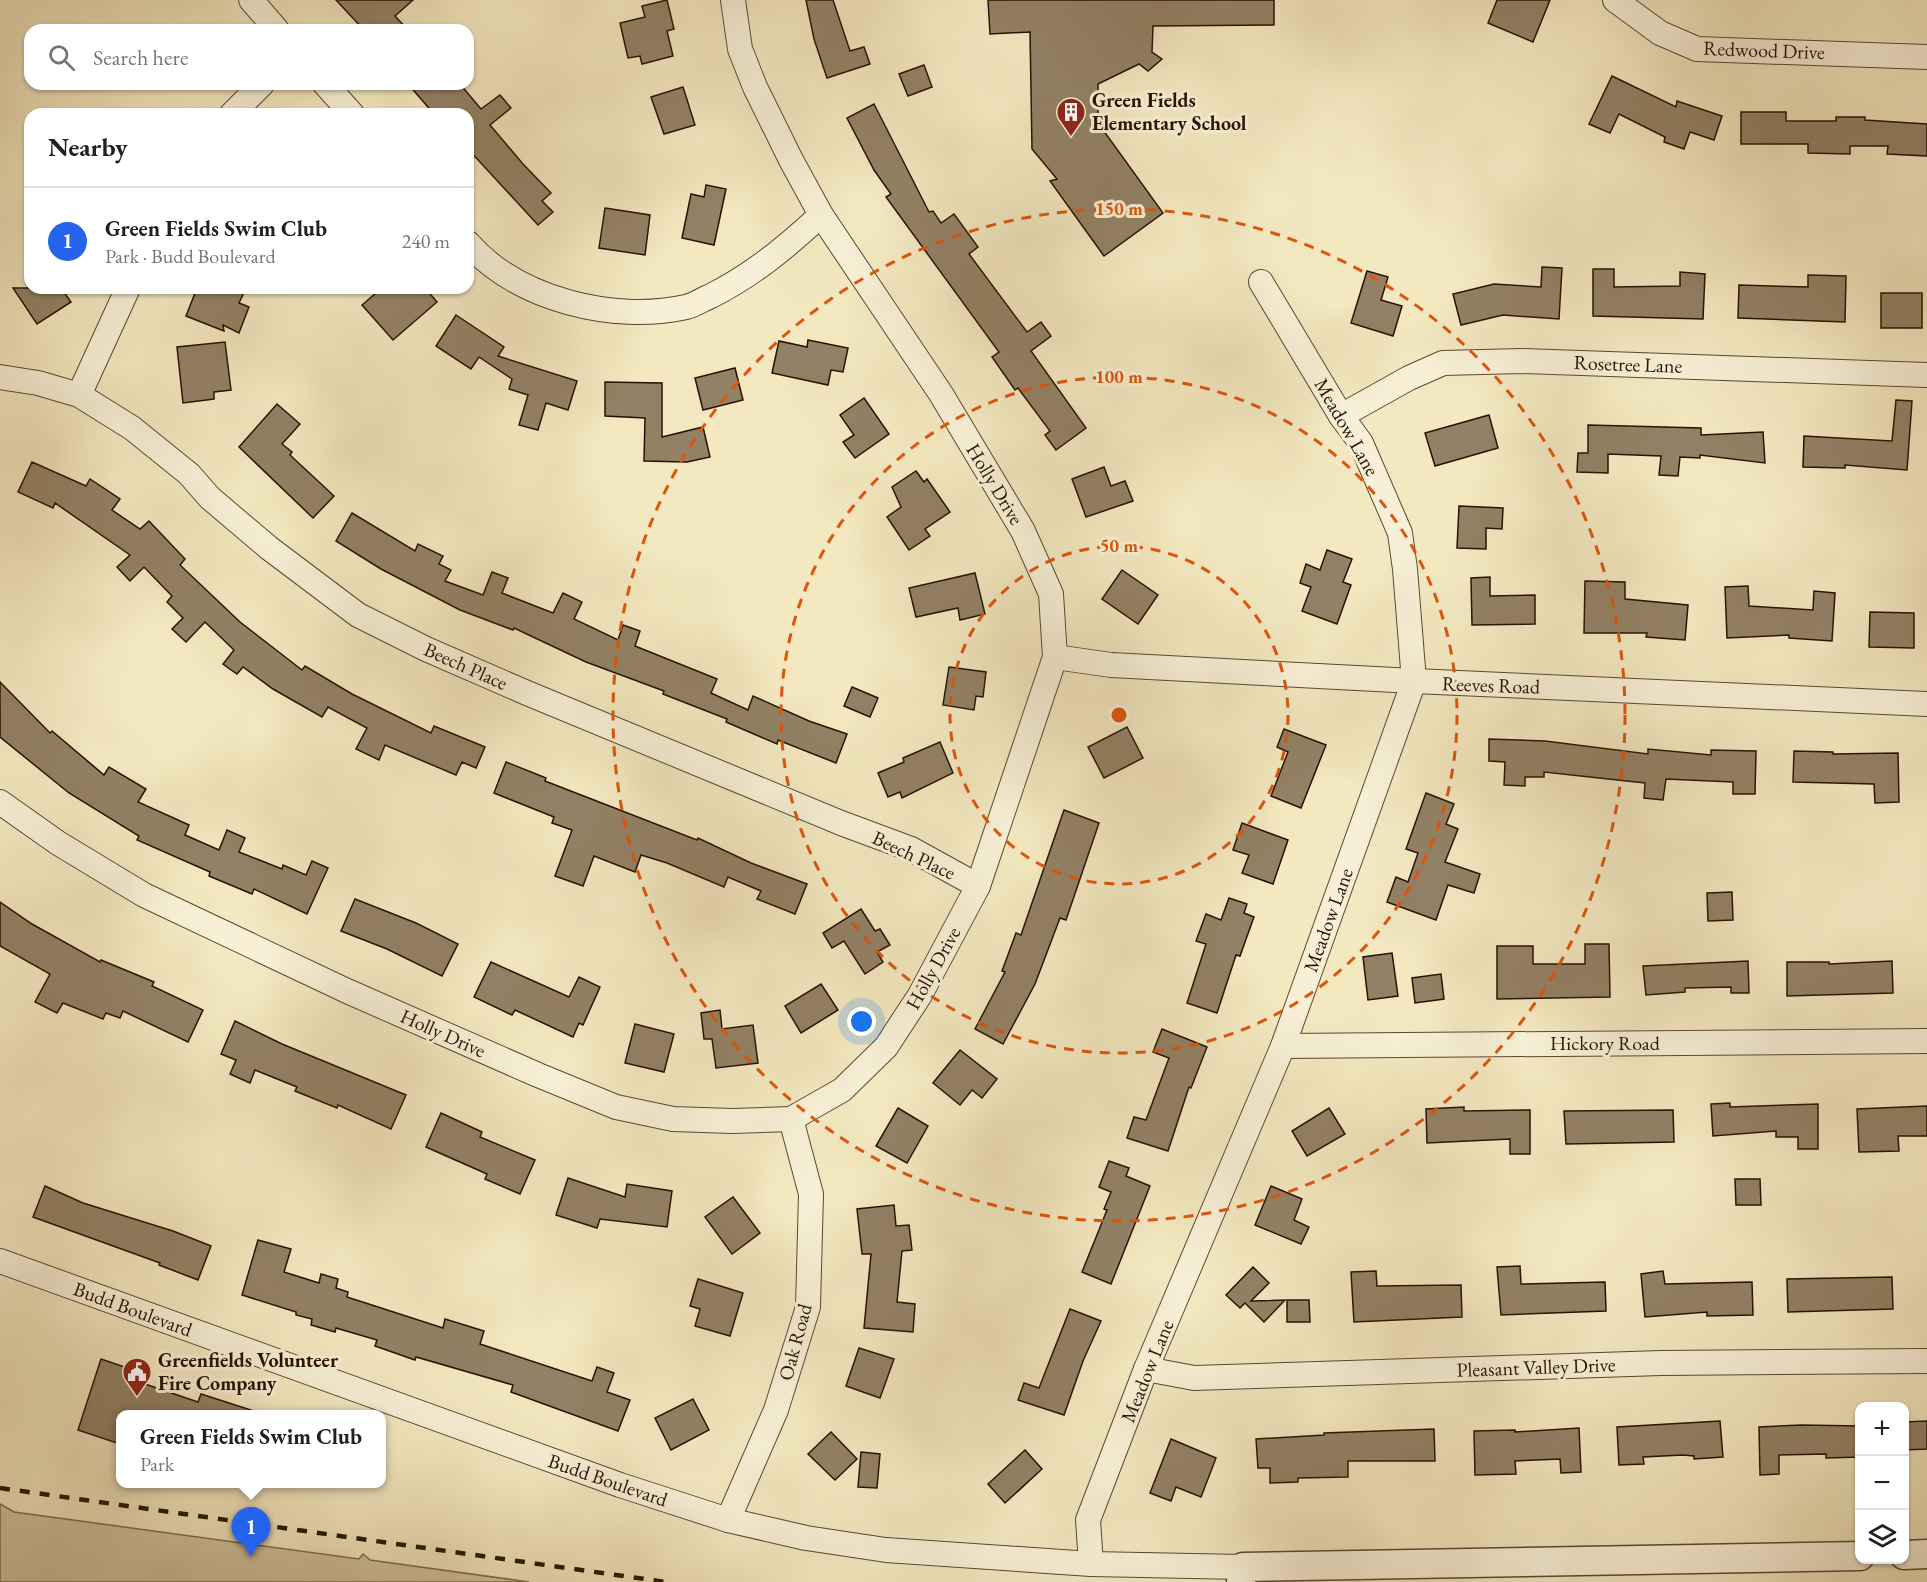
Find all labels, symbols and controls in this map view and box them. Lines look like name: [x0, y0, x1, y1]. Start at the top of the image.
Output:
search box: [24, 24, 474, 90]
street label: Redwood Drive: [1703, 35, 1826, 65]
icon: search: [45, 41, 78, 74]
text: Search here: [93, 43, 188, 72]
place label: Green Fields Elementary School: [1092, 87, 1247, 136]
building icon: Green Fields Elementary School: [1055, 96, 1087, 138]
text: Nearby: [48, 130, 128, 164]
text: 150 m: [1095, 197, 1143, 220]
text: Green Fields Swim Club: [105, 214, 327, 243]
text: 1: [62, 228, 73, 254]
text: 240 m: [402, 228, 450, 254]
text: Park · Budd Boulevard: [105, 243, 276, 269]
street label: Rosetree Lane: [1573, 349, 1683, 379]
text: 100 m: [1095, 365, 1143, 388]
street label: Meadow Lane: [1309, 373, 1386, 481]
street label: Holly Drive: [960, 438, 1030, 530]
text: 50 m: [1100, 534, 1138, 557]
street label: Beech Place: [420, 636, 512, 696]
street label: Reeves Road: [1442, 670, 1541, 700]
centre of rings: [1109, 705, 1129, 725]
street label: Beech Place: [868, 824, 960, 886]
street label: Meadow Lane: [1297, 864, 1359, 976]
street label: Holly Drive: [900, 922, 966, 1014]
street label: Holly Drive: [396, 1003, 490, 1063]
your location: [847, 1007, 876, 1036]
street label: Hickory Road: [1550, 1030, 1661, 1056]
street label: Budd Boulevard: [70, 1275, 197, 1343]
street label: Oak Road: [772, 1300, 818, 1383]
street label: Meadow Lane: [1115, 1315, 1180, 1426]
place label: Greenfields Volunteer Fire Company: [158, 1347, 339, 1396]
street label: Pleasant Valley Drive: [1456, 1351, 1616, 1383]
public building icon: Greenfields Volunteer Fire Company: [121, 1356, 153, 1398]
map controls: [1855, 1402, 1909, 1564]
button: +: [1855, 1402, 1909, 1456]
popup: [116, 1410, 386, 1488]
text: Green Fields Swim Club: [140, 1422, 362, 1451]
street label: Budd Boulevard: [545, 1447, 672, 1513]
text: Park: [140, 1451, 174, 1477]
button: −: [1855, 1456, 1909, 1510]
pin: 1: [232, 1508, 270, 1557]
button: layers: [1855, 1510, 1909, 1564]

